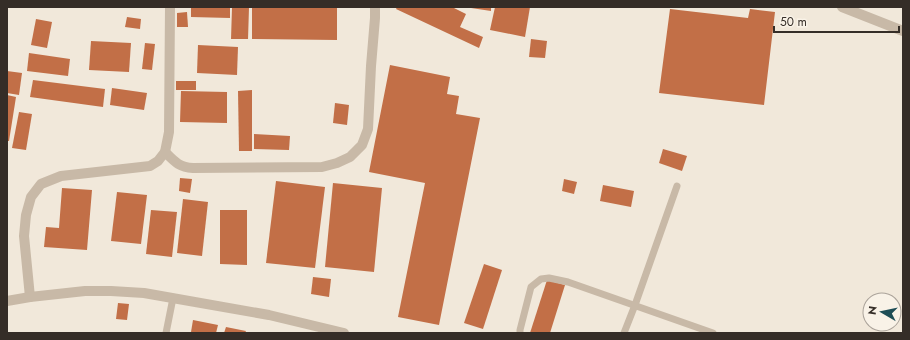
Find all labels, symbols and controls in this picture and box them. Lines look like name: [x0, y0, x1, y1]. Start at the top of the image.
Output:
scale bar: [774, 8, 899, 34]
text: 50 m: [780, 13, 807, 31]
north arrow: [862, 292, 902, 332]
text: N: [864, 305, 881, 316]

